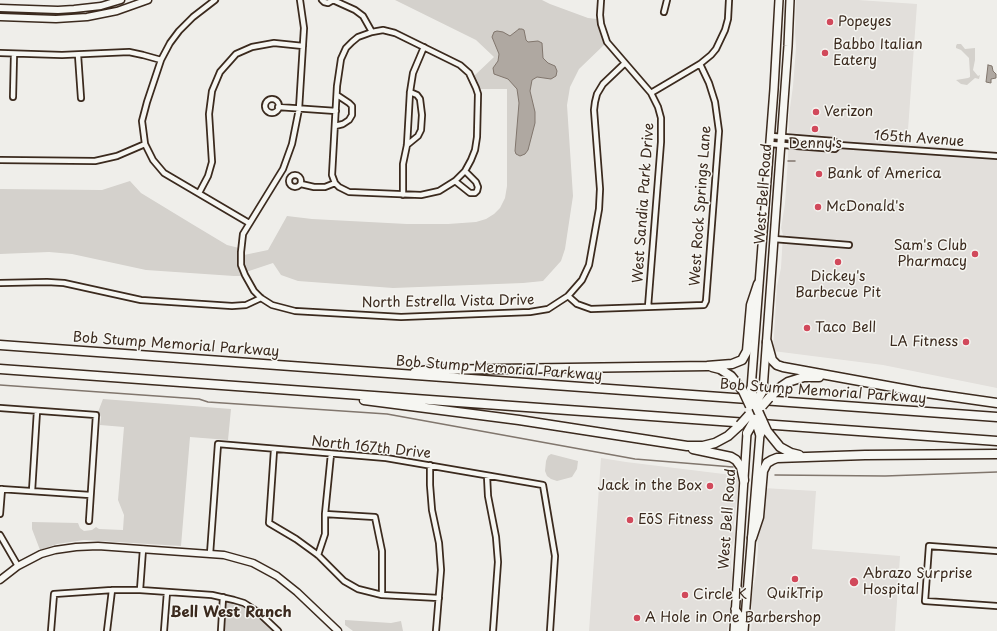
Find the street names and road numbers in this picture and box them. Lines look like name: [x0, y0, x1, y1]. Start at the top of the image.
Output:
street label: West Sandia Park Drive: [630, 122, 658, 284]
street label: West Rock Springs Lane: [687, 125, 715, 287]
street label: 165th Avenue: [873, 127, 965, 151]
street label: West Bell Road: [752, 143, 776, 245]
street label: North Estrella Vista Drive: [361, 292, 535, 312]
street label: Bob Stump Memorial Parkway: [72, 329, 280, 361]
street label: Bob Stump Memorial Parkway: [395, 353, 603, 385]
street label: Bob Stump Memorial Parkway: [719, 376, 927, 408]
street label: North 167th Drive: [310, 433, 432, 463]
street label: West Bell Road: [716, 468, 740, 570]

